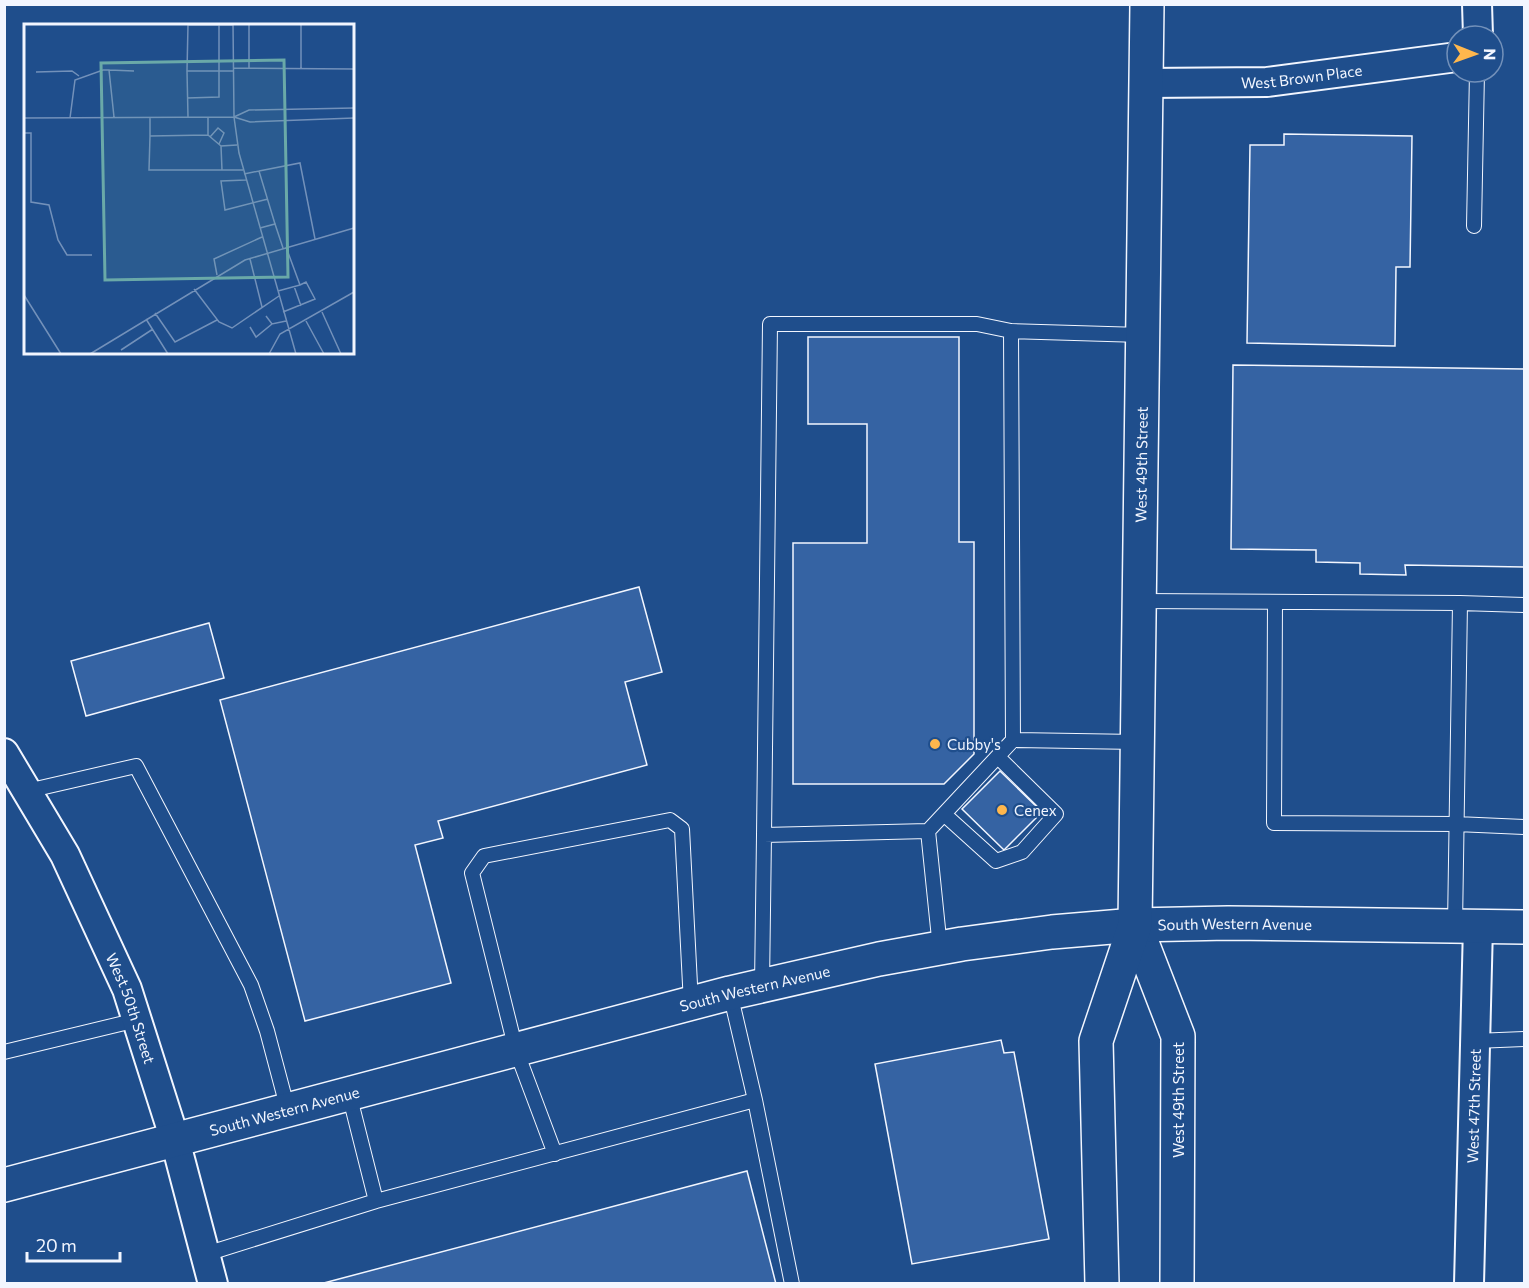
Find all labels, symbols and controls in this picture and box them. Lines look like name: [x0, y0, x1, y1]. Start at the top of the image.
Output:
inset map: [24, 24, 354, 354]
north arrow: [1445, 24, 1505, 84]
text: N: [1481, 48, 1500, 60]
street label: West Brown Place: [1241, 61, 1363, 91]
street label: West 49th Street: [1131, 406, 1151, 523]
place label: Cubby's: [947, 735, 1001, 753]
marker: Cubby's: [928, 737, 942, 751]
place label: Cenex: [1014, 801, 1057, 819]
marker: Cenex: [995, 803, 1009, 817]
street label: South Western Avenue: [1157, 914, 1312, 934]
street label: West 50th Street: [103, 950, 159, 1066]
street label: South Western Avenue: [677, 961, 832, 1015]
street label: West 49th Street: [1169, 1042, 1187, 1158]
street label: West 47th Street: [1463, 1048, 1484, 1164]
street label: South Western Avenue: [207, 1082, 361, 1139]
scale bar: [27, 1225, 120, 1263]
text: 20 m: [36, 1234, 77, 1256]

